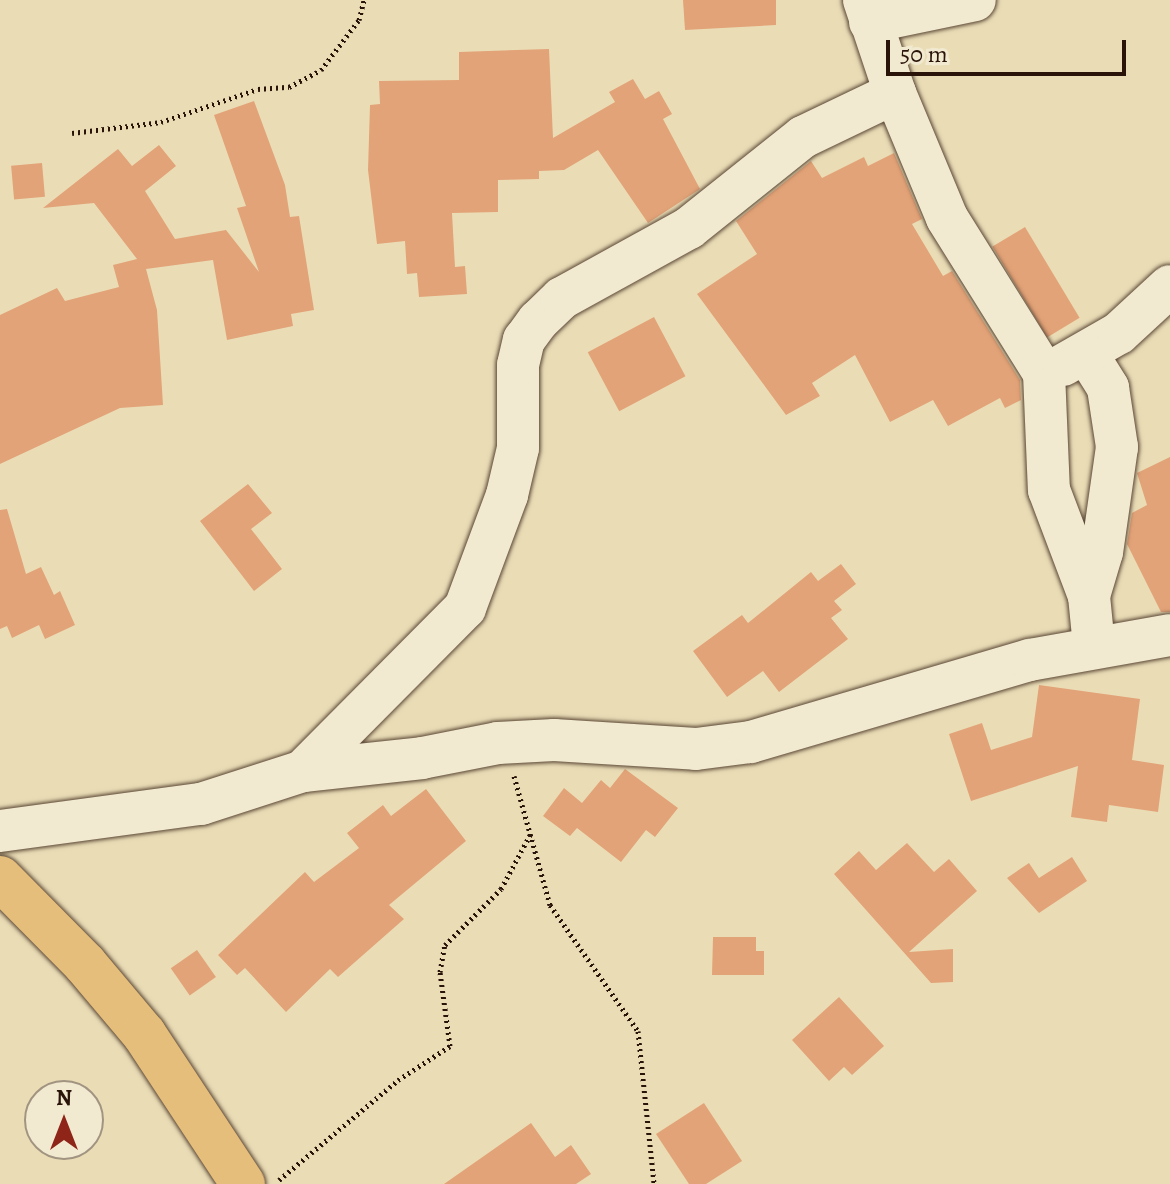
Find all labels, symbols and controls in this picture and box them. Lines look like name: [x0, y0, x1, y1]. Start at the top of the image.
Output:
scale bar: [890, 24, 1130, 74]
text: 50 m: [900, 38, 948, 70]
north arrow: [24, 1080, 104, 1160]
text: N: [56, 1083, 72, 1113]

